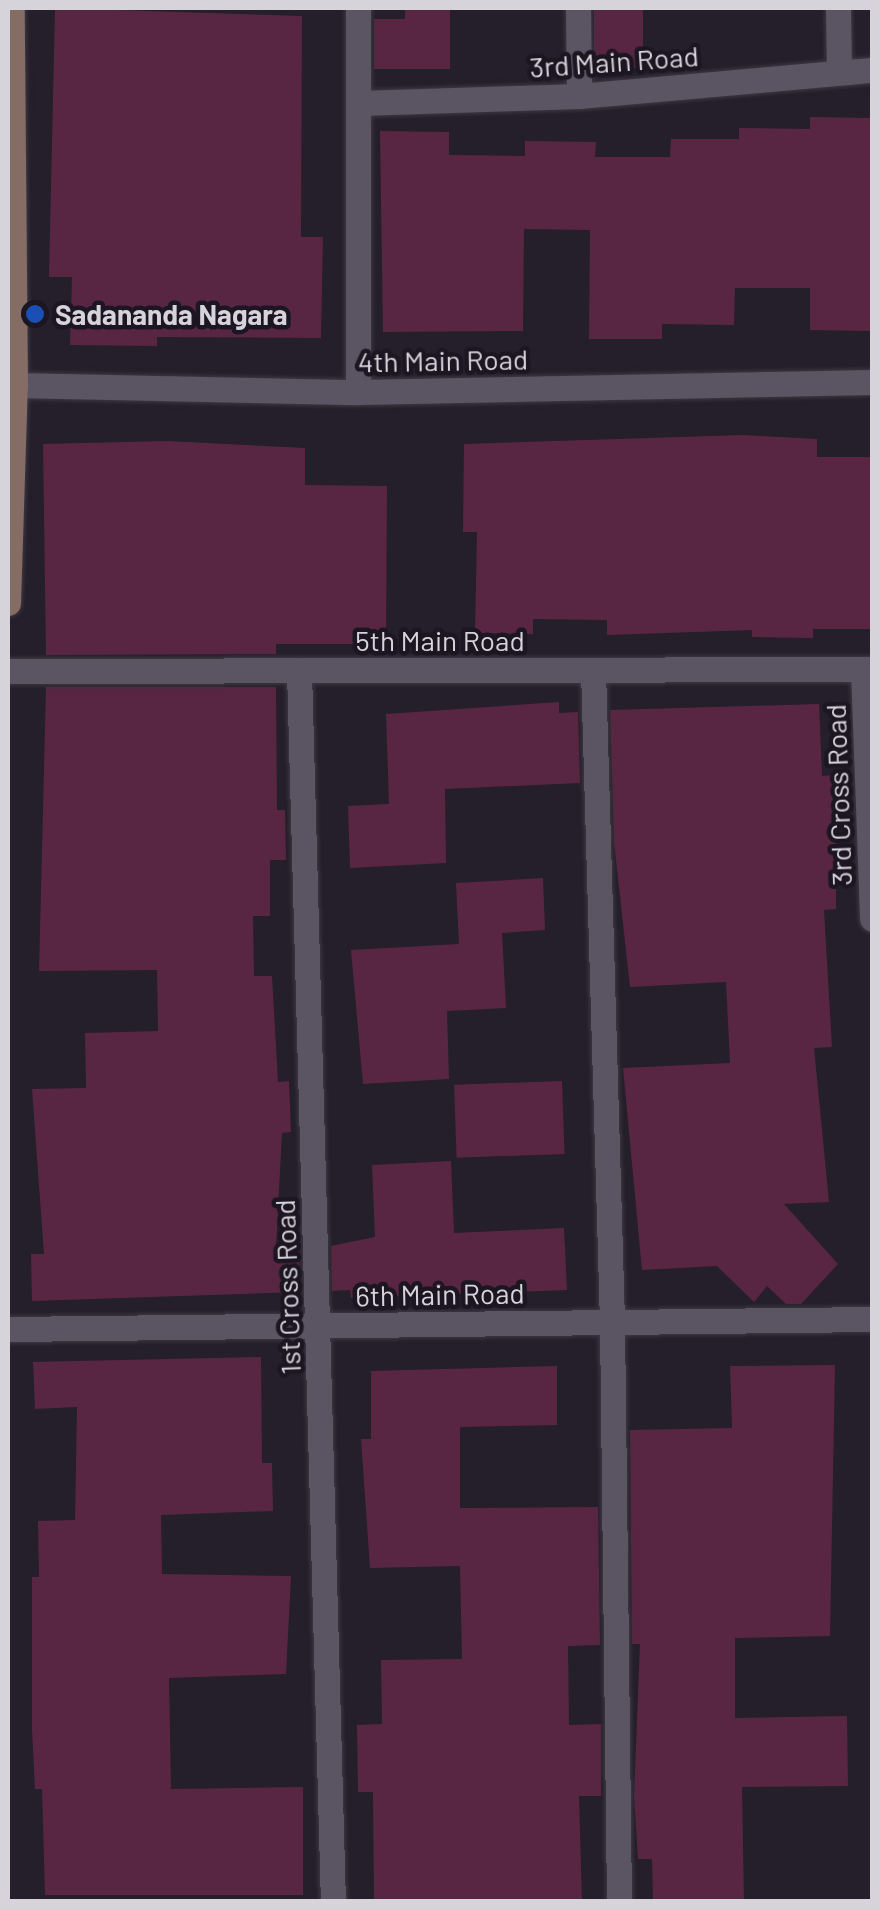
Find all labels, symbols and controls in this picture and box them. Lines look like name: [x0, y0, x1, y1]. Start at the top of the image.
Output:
street label: 3rd Main Road: [528, 38, 700, 84]
place label: Sadananda Nagara: [55, 297, 288, 331]
marker: Sadananda Nagara: [24, 303, 46, 325]
street label: 4th Main Road: [358, 342, 528, 378]
street label: 5th Main Road: [355, 623, 525, 657]
street label: 3rd Cross Road: [818, 704, 858, 886]
street label: 1st Cross Road: [267, 1199, 307, 1375]
street label: 6th Main Road: [355, 1276, 525, 1312]

